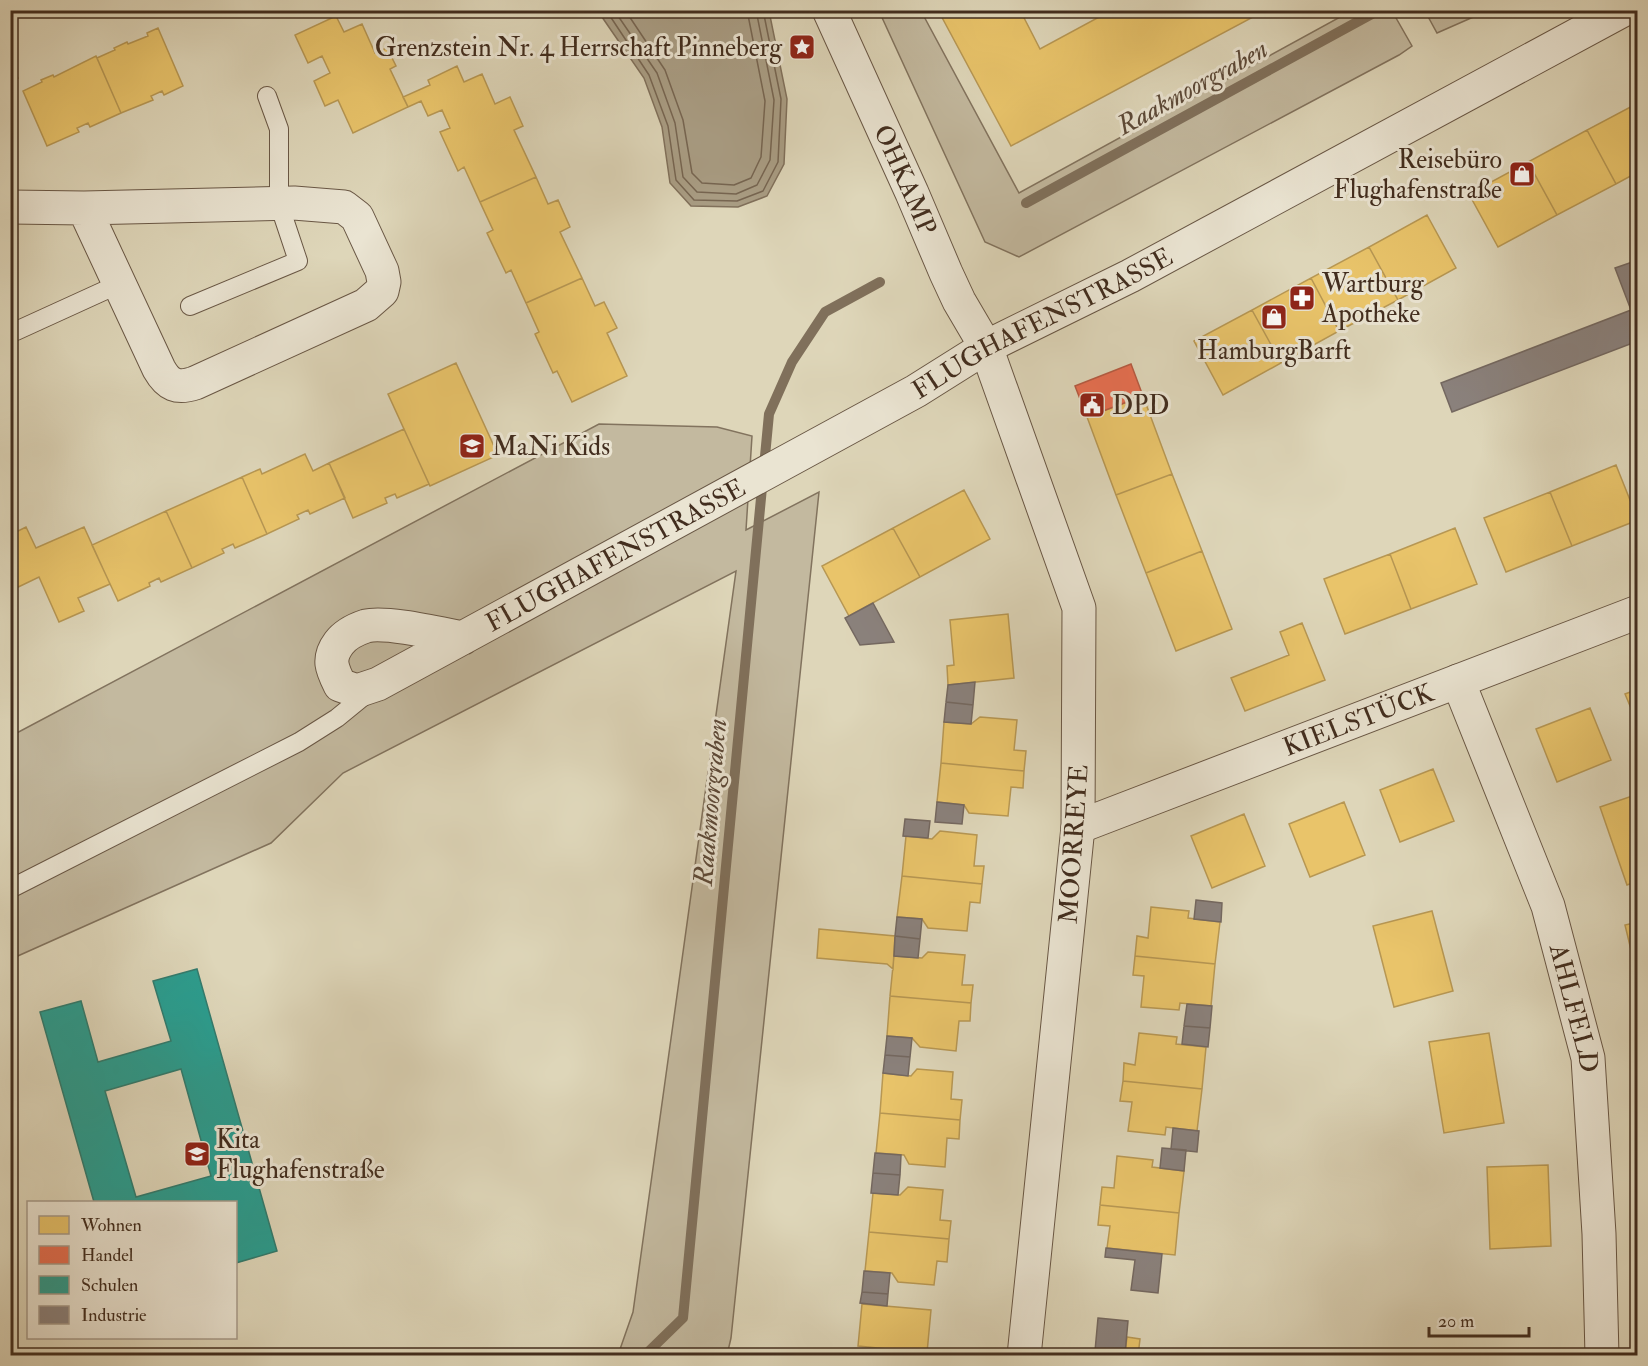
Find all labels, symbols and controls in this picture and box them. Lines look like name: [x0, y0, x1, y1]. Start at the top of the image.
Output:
place label: Grenzstein Nr. 4 Herrschaft Pinneberg: [375, 32, 783, 64]
place icon: Grenzstein Nr. 4 Herrschaft Pinneberg: [787, 32, 817, 62]
water label: Raakmoorgraben: [1110, 32, 1273, 143]
street label: OHKAMP: [866, 120, 943, 240]
place label: Reisebüro Flughafenstraße: [1333, 144, 1502, 206]
shop icon: Reisebüro Flughafenstraße: [1507, 159, 1537, 189]
street label: FLUGHAFENSTRASSE: [906, 241, 1178, 407]
place label: Wartburg Apotheke: [1321, 268, 1425, 331]
pharmacy icon: Wartburg Apotheke: [1287, 283, 1317, 313]
shop icon: HamburgBarft: [1259, 302, 1289, 332]
place label: HamburgBarft: [1197, 335, 1351, 367]
public building icon: DPD: [1077, 390, 1107, 420]
place label: DPD: [1112, 390, 1169, 422]
school or university icon: MaNi Kids: [457, 431, 487, 461]
place label: MaNi Kids: [492, 431, 610, 463]
street label: FLUGHAFENSTRASSE: [480, 472, 751, 639]
street label: KIELSTÜCK: [1279, 677, 1439, 764]
water label: Raakmoorgraben: [687, 717, 734, 888]
street label: MOORREYE: [1052, 763, 1096, 925]
street label: AHLFELD: [1541, 940, 1604, 1073]
place label: Kita Flughafenstraße: [216, 1124, 385, 1186]
school or university icon: Kita Flughafenstraße: [182, 1139, 212, 1169]
legend: [27, 1201, 237, 1339]
text: Wohnen: [80, 1214, 142, 1237]
text: Handel: [81, 1244, 134, 1267]
text: Schulen: [81, 1274, 138, 1297]
scale bar: [1429, 1300, 1530, 1338]
text: Industrie: [81, 1304, 147, 1327]
text: 20 m: [1438, 1310, 1474, 1333]

